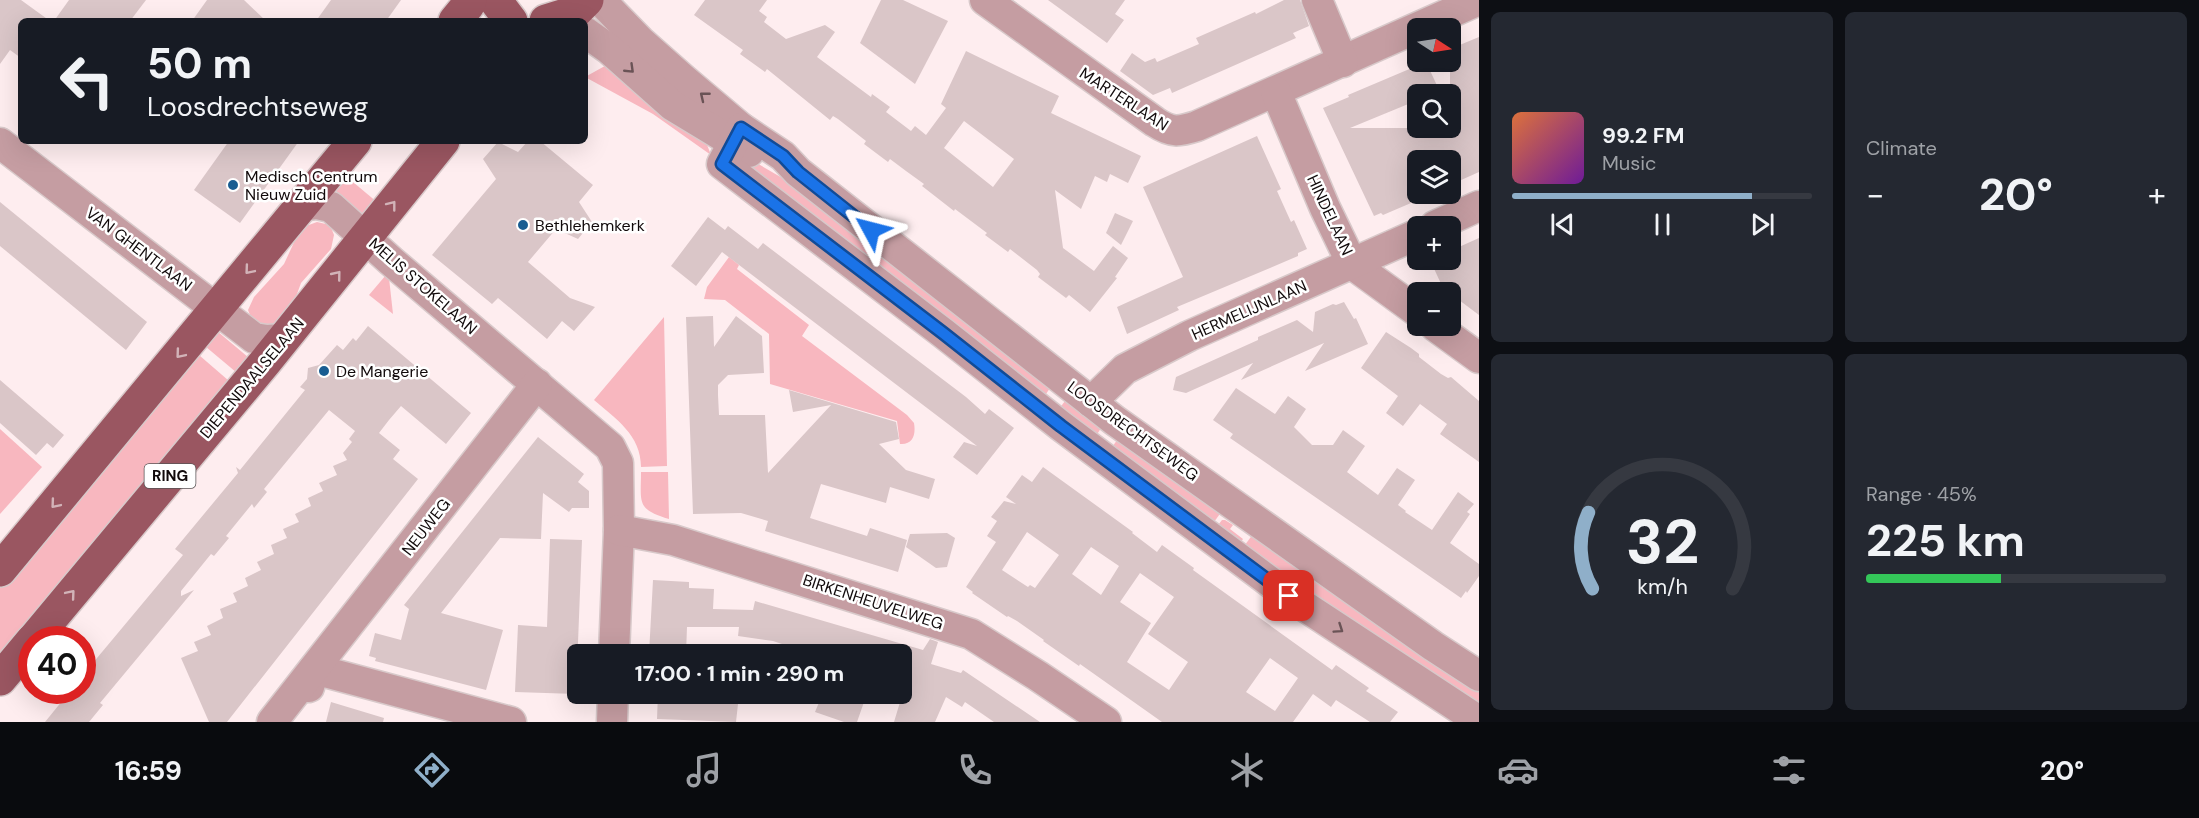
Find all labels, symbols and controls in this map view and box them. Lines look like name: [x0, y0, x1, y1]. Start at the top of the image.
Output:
north arrow: [1407, 18, 1461, 72]
map controls: [1407, 18, 1461, 336]
text: 50 m: [147, 36, 252, 91]
icon: left: [48, 42, 126, 120]
one-way arrow: [624, 62, 634, 73]
street label: MARTERLAAN: [1076, 62, 1172, 136]
button: search: [1407, 84, 1461, 138]
text: Loosdrechtseweg: [147, 89, 368, 124]
one-way arrow: [699, 93, 710, 104]
text: 99.2 FM: [1602, 121, 1684, 150]
text: Climate: [1866, 135, 1937, 161]
button: layers: [1407, 150, 1461, 204]
text: Music: [1602, 150, 1657, 176]
text: 20°: [1979, 165, 2053, 224]
place label: Medisch Centrum Nieuw Zuid: [245, 166, 377, 205]
street label: HINDELAAN: [1302, 171, 1358, 259]
text: −: [1866, 173, 1884, 216]
text: +: [2148, 173, 2166, 216]
marker: Medisch Centrum Nieuw Zuid: [226, 178, 240, 192]
position arrow: [839, 198, 903, 262]
one-way arrow: [385, 201, 396, 212]
street label: VAN GHENTLAAN: [82, 202, 196, 296]
icon: previous: [1546, 208, 1579, 241]
icon: pause: [1646, 208, 1679, 241]
icon: next: [1746, 208, 1779, 241]
place label: Bethlehemkerk: [535, 215, 645, 236]
button: +: [1407, 216, 1461, 270]
marker: Bethlehemkerk: [516, 218, 530, 232]
street label: MELIS STOKELAAN: [364, 233, 482, 339]
one-way arrow: [246, 263, 257, 274]
one-way arrow: [329, 271, 340, 282]
street label: HERMELIJNLAAN: [1188, 275, 1310, 345]
button: −: [1407, 282, 1461, 336]
street label: DIEPENDAALSELAAN: [195, 313, 309, 443]
one-way arrow: [176, 347, 187, 358]
place label: De Mangerie: [336, 361, 428, 382]
marker: De Mangerie: [317, 364, 331, 378]
street label: LOOSDRECHTSEWEG: [1063, 376, 1203, 486]
road number: RING: [144, 464, 195, 488]
text: Range · 45%: [1866, 481, 1977, 507]
street label: NEUWEG: [397, 494, 455, 560]
one-way arrow: [51, 497, 62, 508]
text: 32: [1625, 501, 1699, 582]
text: 225 km: [1866, 511, 2025, 570]
street label: BIRKENHEUVELWEG: [800, 569, 946, 635]
pin: [1263, 570, 1314, 621]
text: km/h: [1637, 573, 1687, 601]
icon: arrive: [1272, 579, 1305, 612]
one-way arrow: [64, 590, 75, 601]
one-way arrow: [1332, 622, 1343, 633]
speed limit sign: 40: [18, 626, 96, 704]
text: 17:00 · 1 min · 290 m: [635, 659, 844, 688]
icon: directions: [411, 749, 453, 791]
icon: music: [683, 749, 725, 791]
icon: phone: [954, 749, 996, 791]
icon: climate: [1226, 749, 1268, 791]
icon: car: [1497, 749, 1539, 791]
icon: filters: [1768, 749, 1810, 791]
text: 16:59: [115, 753, 182, 788]
text: 20°: [2040, 753, 2084, 788]

